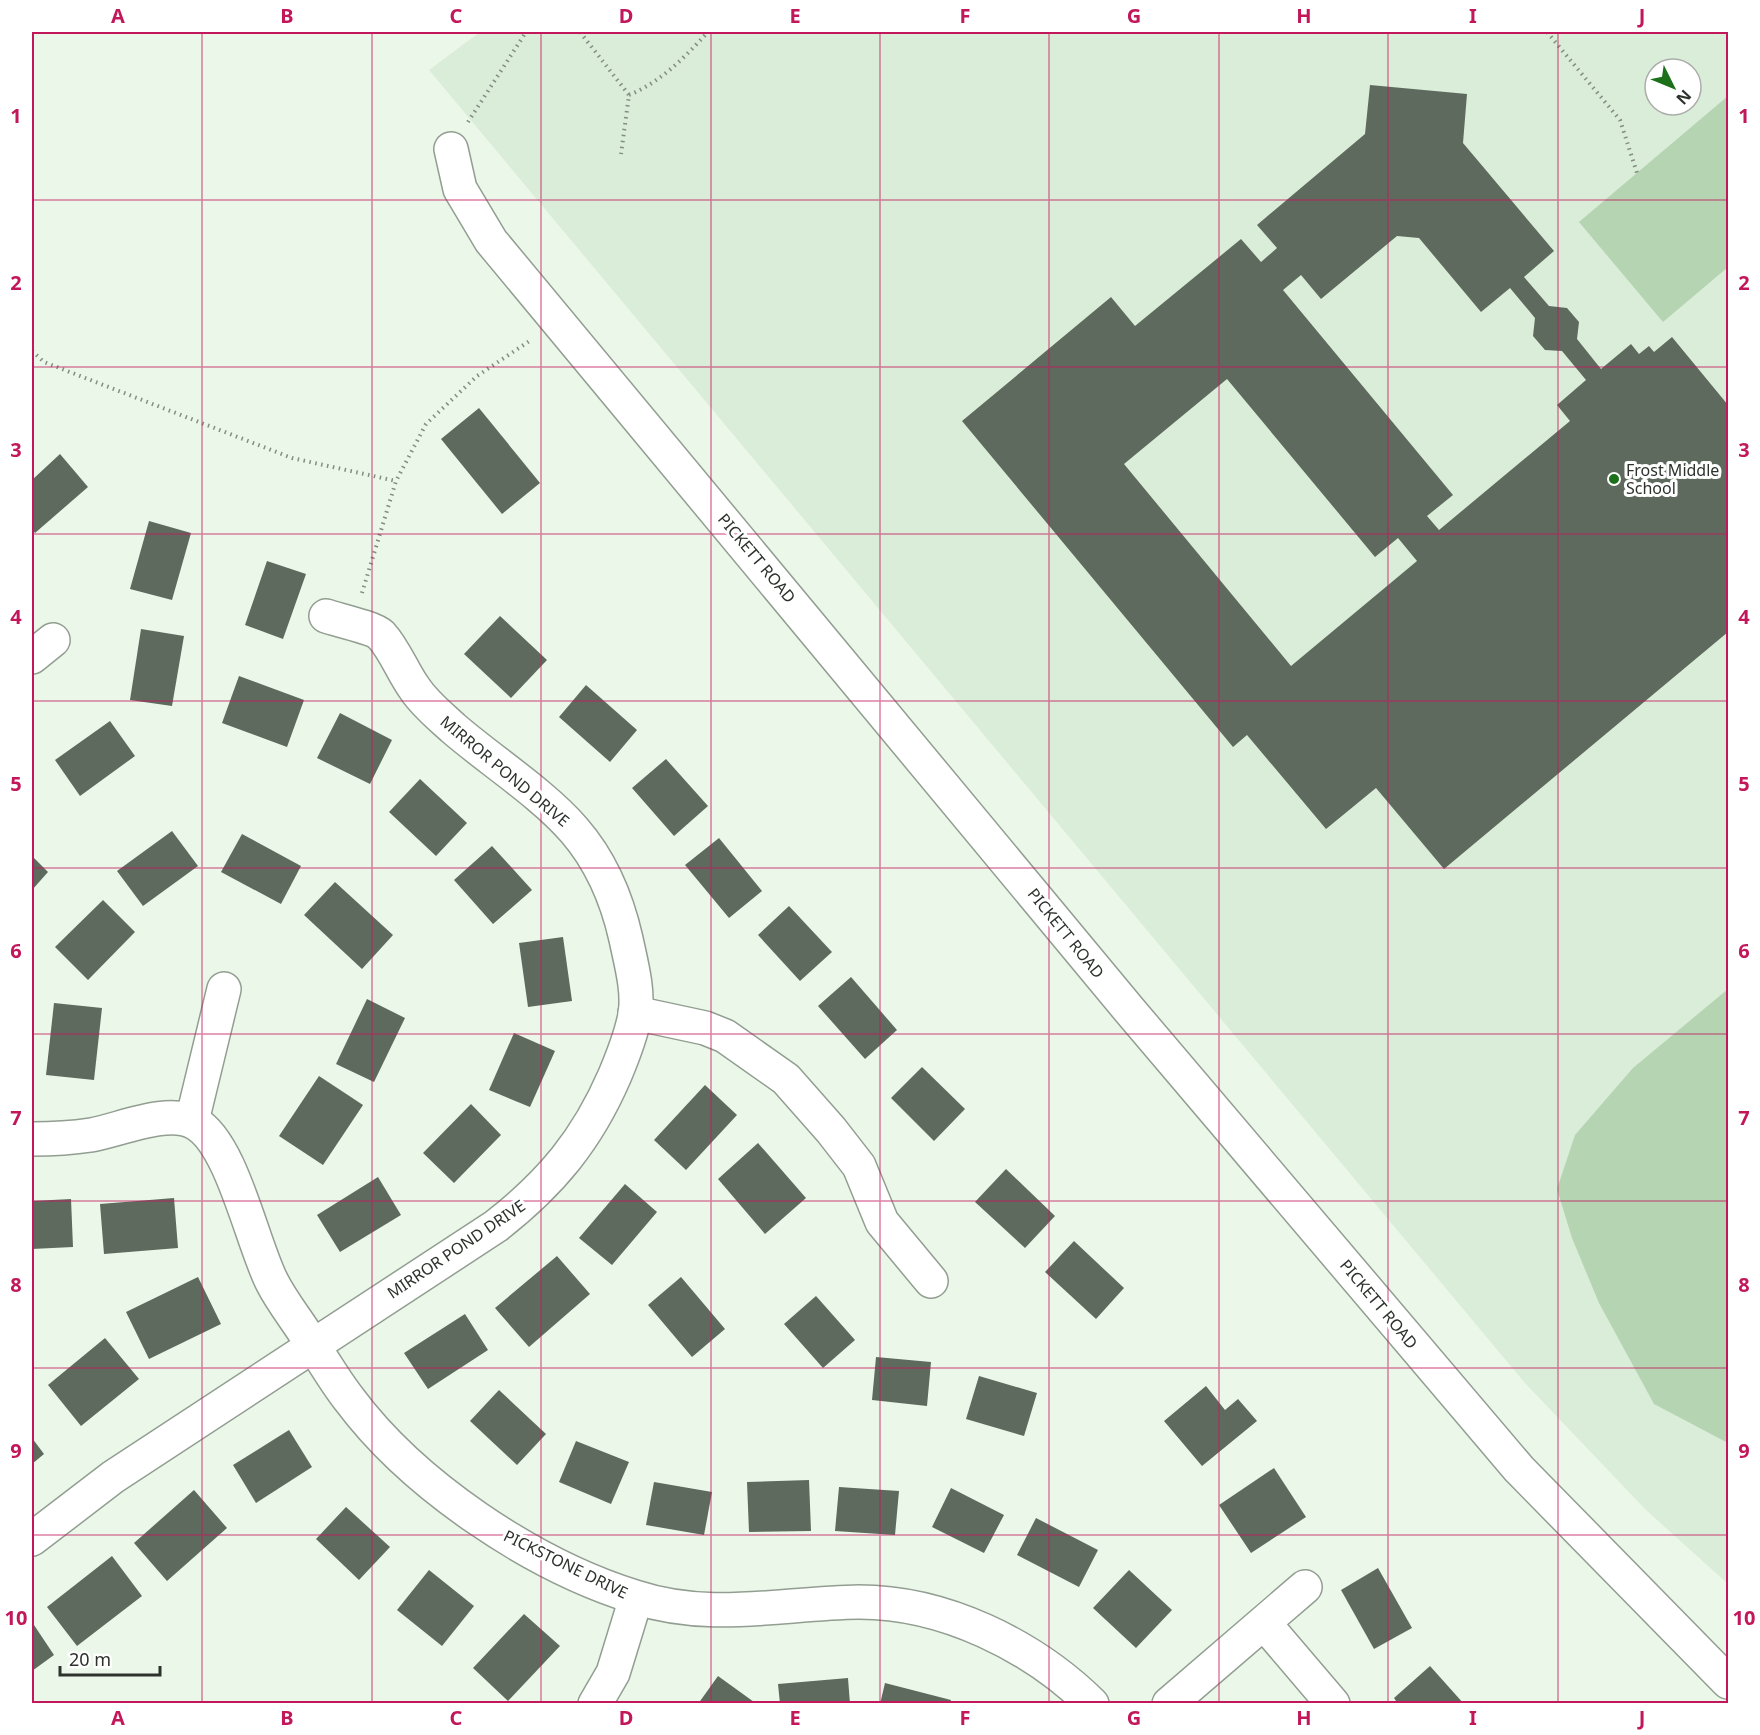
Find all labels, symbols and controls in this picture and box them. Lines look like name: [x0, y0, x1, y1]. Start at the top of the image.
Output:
text: A: [111, 2, 125, 29]
text: B: [280, 2, 294, 29]
text: C: [450, 2, 463, 29]
text: D: [619, 2, 633, 29]
text: E: [789, 2, 801, 29]
text: F: [960, 2, 970, 29]
text: G: [1127, 2, 1141, 29]
text: H: [1296, 2, 1312, 29]
text: I: [1469, 2, 1477, 29]
text: J: [1637, 2, 1645, 29]
north arrow: [1643, 57, 1703, 117]
text: N: [1671, 85, 1696, 109]
text: 1: [10, 102, 22, 129]
text: 1: [1738, 102, 1750, 129]
text: 2: [10, 269, 22, 296]
text: 2: [1738, 269, 1750, 296]
text: 3: [10, 436, 22, 463]
text: 3: [1738, 436, 1750, 463]
place label: Frost Middle School: [1626, 459, 1719, 499]
marker: Frost Middle School: [1607, 472, 1621, 486]
street label: PICKETT ROAD: [713, 509, 801, 607]
text: 4: [10, 603, 22, 630]
text: 4: [1738, 603, 1750, 630]
street label: MIRROR POND DRIVE: [436, 710, 574, 832]
text: 5: [10, 770, 22, 797]
text: 5: [1738, 770, 1750, 797]
street label: PICKETT ROAD: [1023, 883, 1109, 983]
text: 6: [10, 937, 22, 964]
text: 6: [1738, 937, 1750, 964]
text: 7: [10, 1104, 22, 1131]
text: 7: [1738, 1104, 1750, 1131]
street label: MIRROR POND DRIVE: [383, 1195, 529, 1303]
street label: PICKETT ROAD: [1335, 1255, 1423, 1353]
text: 8: [10, 1271, 22, 1298]
text: 8: [1738, 1271, 1750, 1298]
text: 9: [10, 1437, 22, 1464]
text: 9: [1738, 1437, 1750, 1464]
street label: PICKSTONE DRIVE: [500, 1524, 632, 1604]
text: 10: [5, 1604, 27, 1631]
text: 10: [1733, 1604, 1755, 1631]
scale bar: [60, 1639, 160, 1677]
text: 20 m: [69, 1647, 111, 1671]
text: A: [111, 1704, 125, 1731]
text: B: [280, 1704, 294, 1731]
text: C: [450, 1704, 463, 1731]
text: D: [619, 1704, 633, 1731]
text: E: [789, 1704, 801, 1731]
text: F: [960, 1704, 970, 1731]
text: G: [1127, 1704, 1141, 1731]
text: H: [1296, 1704, 1312, 1731]
text: I: [1469, 1704, 1477, 1731]
text: J: [1637, 1704, 1645, 1731]

